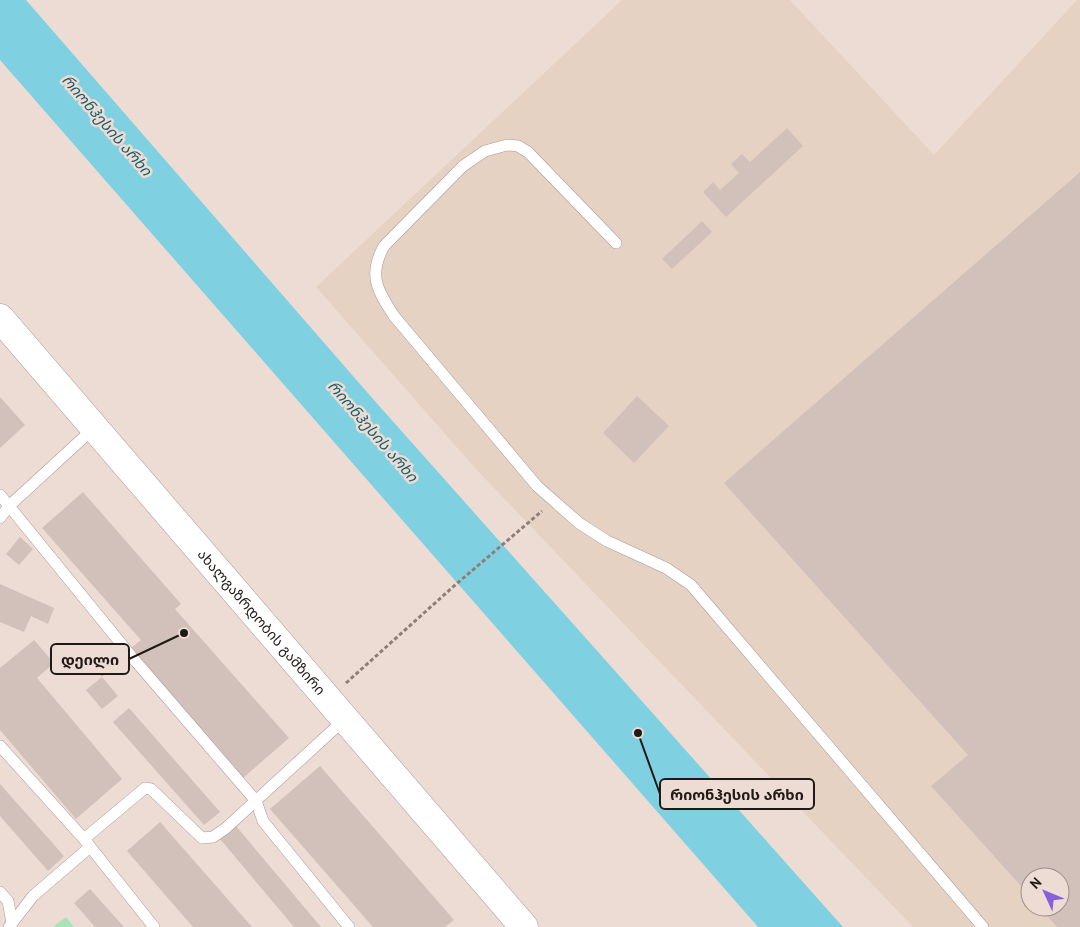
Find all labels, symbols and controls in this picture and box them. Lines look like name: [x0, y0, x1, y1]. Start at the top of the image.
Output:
water label: რიონჰესის არხი: [58, 71, 157, 180]
water label: რიონჰესის არხი: [324, 377, 423, 486]
street label: ახალგაზრდობის გამზირი: [194, 545, 329, 699]
callout: დეილი: [51, 644, 129, 674]
text: დეილი: [61, 650, 119, 669]
callout: რიონჰესის არხი: [660, 779, 814, 809]
text: რიონჰესის არხი: [670, 785, 804, 804]
north arrow: [1020, 867, 1070, 917]
text: N: [1026, 873, 1045, 893]

